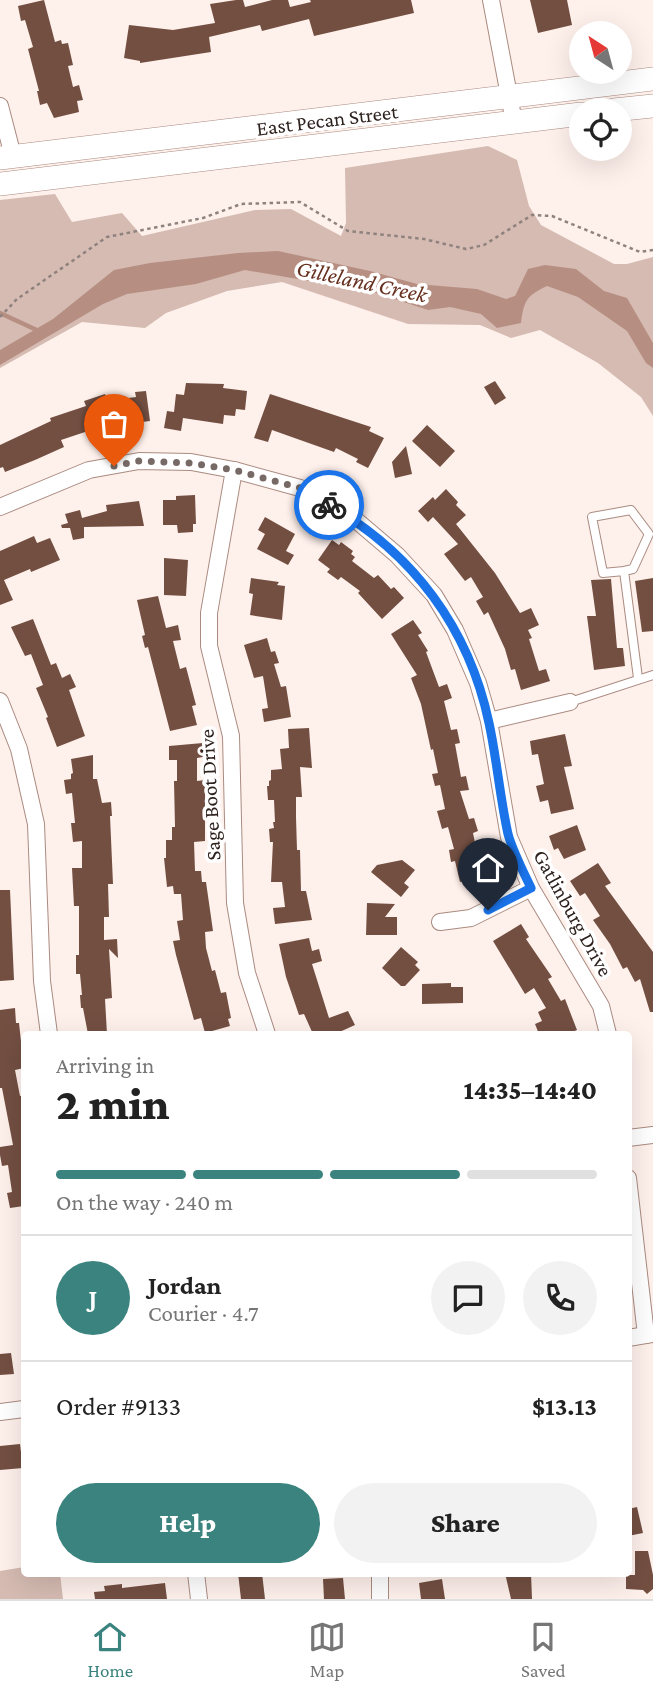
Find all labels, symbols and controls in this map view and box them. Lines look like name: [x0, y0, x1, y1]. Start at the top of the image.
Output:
north arrow: [569, 21, 632, 84]
map controls: [569, 21, 632, 161]
button: locate: [569, 98, 632, 161]
street label: East Pecan Street: [255, 99, 400, 141]
water label: Gilleland Creek: [294, 255, 430, 308]
pin: [84, 394, 144, 466]
icon: bag: [95, 405, 133, 443]
courier: [294, 470, 364, 540]
icon: bike: [310, 486, 348, 524]
street label: Sage Boot Drive: [195, 729, 225, 861]
pin: [458, 838, 518, 910]
street label: Gatlinburg Drive: [528, 846, 618, 980]
icon: home: [469, 849, 507, 887]
text: Arriving in: [56, 1052, 154, 1078]
text: 14:35–14:40: [464, 1076, 597, 1105]
text: 2 min: [56, 1078, 170, 1129]
text: On the way · 240 m: [56, 1189, 233, 1215]
button: chat: [431, 1261, 505, 1335]
button: phone: [523, 1261, 597, 1335]
text: Jordan: [148, 1271, 222, 1300]
text: J: [89, 1284, 97, 1313]
text: Courier · 4.7: [148, 1300, 259, 1326]
text: Order #9133: [56, 1392, 181, 1421]
text: $13.13: [532, 1392, 597, 1421]
button: Help: [56, 1483, 320, 1563]
button: Share: [334, 1483, 597, 1563]
tab: Home: [87, 1618, 133, 1681]
tab: Map: [308, 1618, 346, 1681]
tab: Saved: [521, 1618, 566, 1681]

